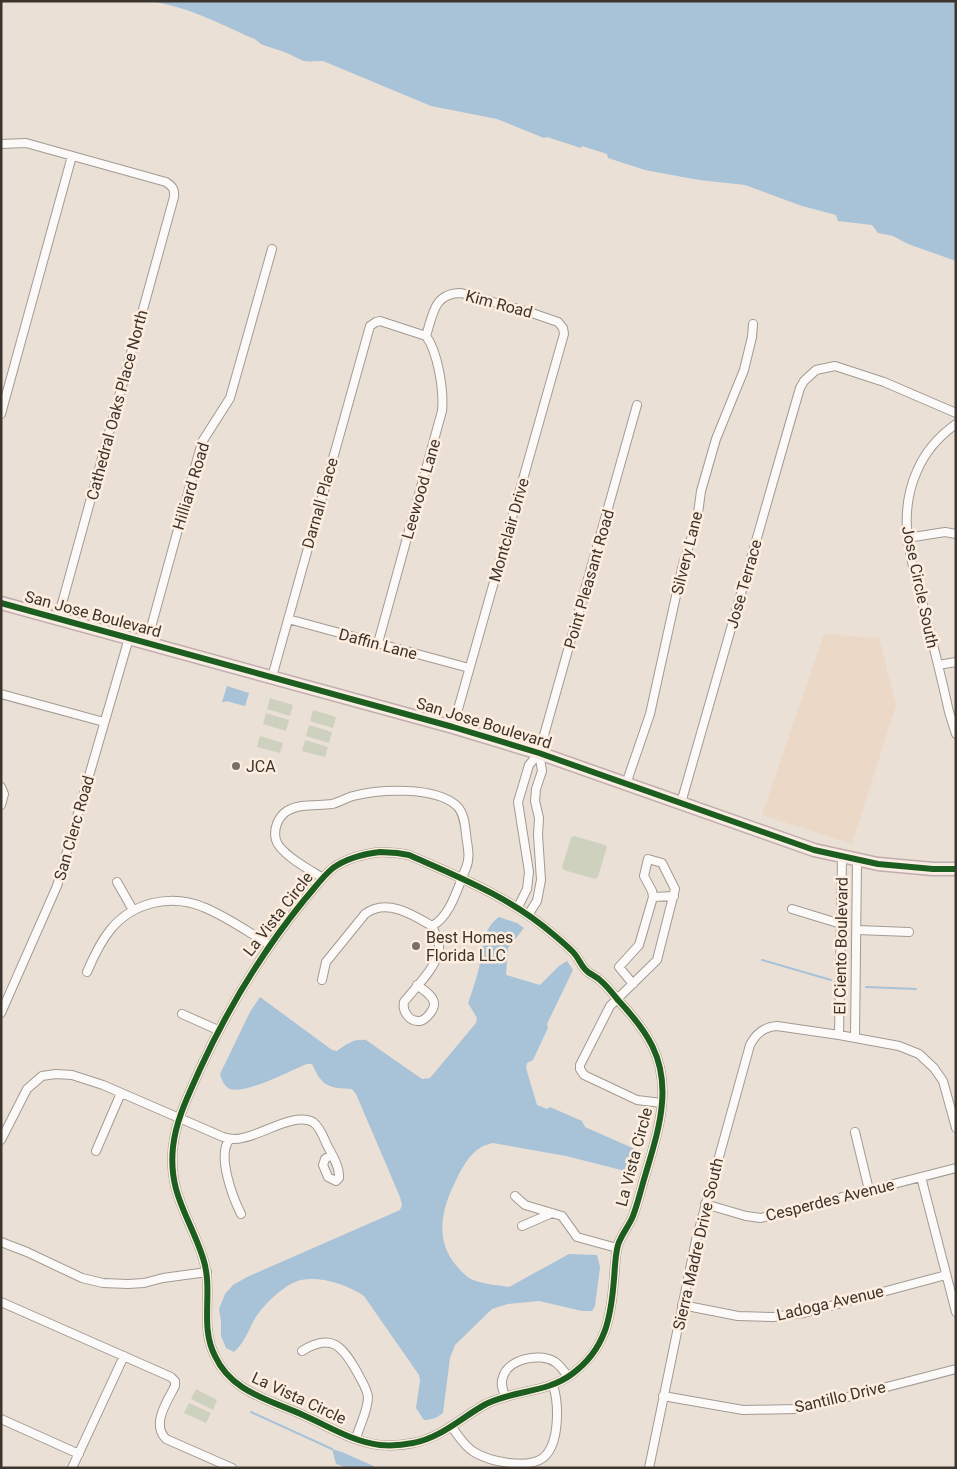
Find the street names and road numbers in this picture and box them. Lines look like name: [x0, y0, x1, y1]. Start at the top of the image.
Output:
street label: Kim Road: [463, 286, 535, 322]
street label: Cathedral Oaks Place North: [82, 308, 152, 502]
street label: Leewood Lane: [398, 437, 444, 541]
street label: Hilliard Road: [169, 440, 213, 532]
street label: Darnall Place: [298, 455, 342, 551]
street label: Montclair Drive: [485, 476, 533, 584]
street label: Point Pleasant Road: [560, 507, 618, 651]
street label: Silvery Lane: [667, 509, 707, 597]
street label: Jose Circle South: [898, 524, 942, 650]
street label: Jose Terrace: [722, 537, 766, 631]
street label: San Jose Boulevard: [23, 587, 163, 641]
street label: Daffin Lane: [337, 624, 419, 664]
street label: San Jose Boulevard: [414, 693, 554, 753]
street label: San Clerc Road: [50, 773, 98, 883]
street label: La Vista Circle: [239, 868, 317, 960]
street label: El Ciento Boulevard: [830, 877, 852, 1015]
street label: La Vista Circle: [612, 1105, 656, 1209]
street label: Sierra Madre Drive South: [669, 1156, 727, 1332]
street label: Cesperdes Avenue: [764, 1175, 896, 1225]
street label: Ladoga Avenue: [775, 1281, 885, 1325]
street label: La Vista Circle: [249, 1368, 349, 1428]
street label: Santillo Drive: [793, 1377, 887, 1417]

